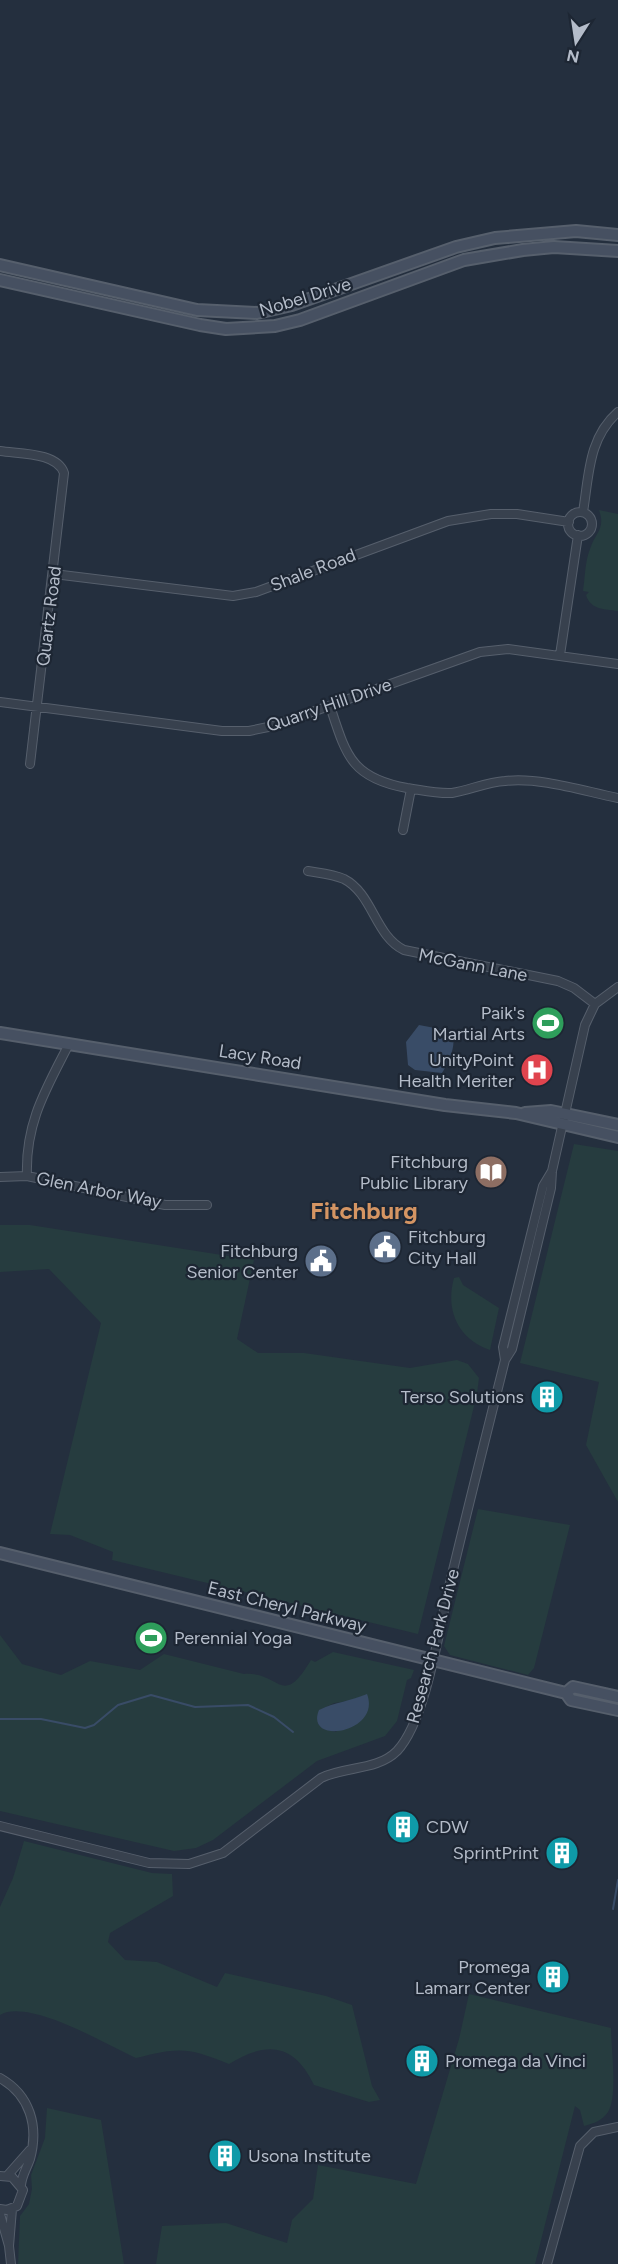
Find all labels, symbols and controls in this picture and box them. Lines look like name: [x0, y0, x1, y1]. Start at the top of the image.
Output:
north arrow: [546, 12, 606, 72]
text: N: [565, 46, 581, 67]
street label: Nobel Drive: [256, 273, 354, 321]
street label: Shale Road: [267, 544, 359, 596]
street label: Quartz Road: [32, 565, 66, 667]
street label: Quarry Hill Drive: [263, 673, 395, 737]
street label: McGann Lane: [417, 944, 530, 986]
place label: Paik's Martial Arts: [432, 1002, 525, 1045]
sports icon: Paik's Martial Arts: [530, 1005, 566, 1041]
street label: Lacy Road: [217, 1040, 303, 1074]
place label: UnityPoint Health Meriter: [398, 1049, 514, 1092]
hospital icon: UnityPoint Health Meriter: [519, 1052, 555, 1088]
place label: Fitchburg Public Library: [360, 1151, 469, 1194]
library icon: Fitchburg Public Library: [473, 1154, 509, 1190]
street label: Glen Arbor Way: [35, 1167, 164, 1213]
district label: Fitchburg: [310, 1196, 418, 1225]
place label: Fitchburg City Hall: [408, 1226, 486, 1269]
public building icon: Fitchburg City Hall: [367, 1229, 403, 1265]
place label: Fitchburg Senior Center: [186, 1240, 298, 1283]
public building icon: Fitchburg Senior Center: [303, 1243, 339, 1279]
building icon: Terso Solutions: [529, 1379, 565, 1415]
place label: Terso Solutions: [401, 1386, 524, 1408]
street label: Research Park Drive: [402, 1566, 464, 1726]
street label: East Cheryl Parkway: [205, 1577, 369, 1638]
sports icon: Perennial Yoga: [133, 1620, 169, 1656]
place label: Perennial Yoga: [174, 1627, 292, 1649]
building icon: CDW: [385, 1809, 421, 1845]
place label: CDW: [426, 1816, 469, 1838]
building icon: SprintPrint: [544, 1835, 580, 1871]
place label: SprintPrint: [453, 1842, 539, 1864]
place label: Promega Lamarr Center: [415, 1956, 530, 1999]
building icon: Promega Lamarr Center: [535, 1959, 571, 1995]
building icon: Promega da Vinci: [404, 2043, 440, 2079]
place label: Promega da Vinci: [445, 2050, 586, 2072]
building icon: Usona Institute: [207, 2138, 243, 2174]
place label: Usona Institute: [248, 2145, 371, 2167]

